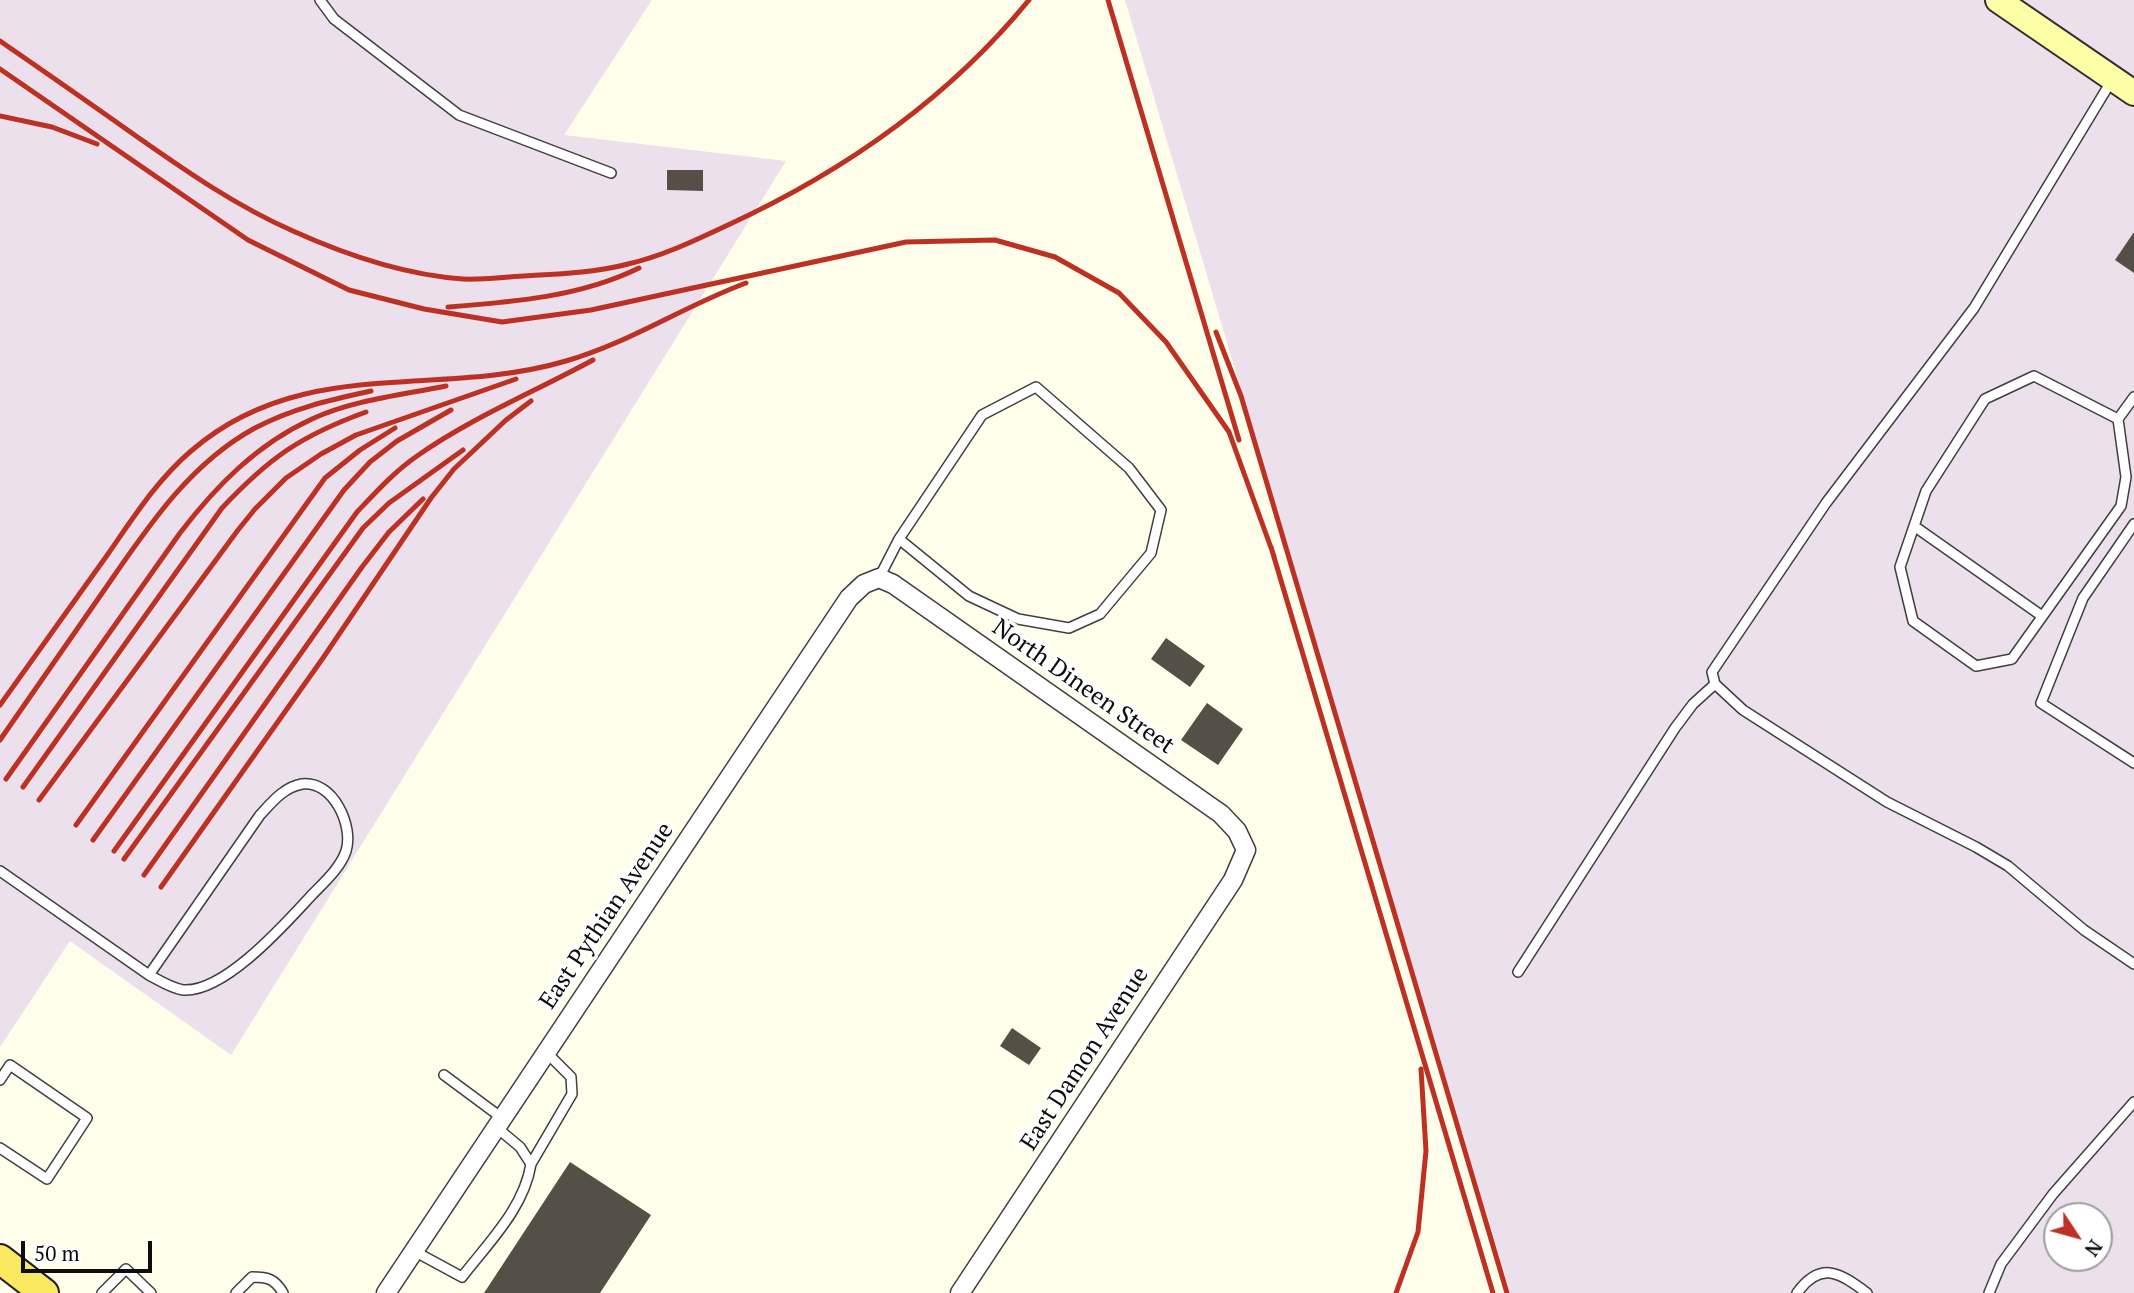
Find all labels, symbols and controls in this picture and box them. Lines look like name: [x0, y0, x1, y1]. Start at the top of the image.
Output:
street label: North Dineen Street: [986, 613, 1180, 761]
street label: East Pythian Avenue: [534, 817, 680, 1015]
street label: East Damon Avenue: [1015, 962, 1155, 1156]
north arrow: [2043, 1202, 2113, 1272]
scale bar: [24, 1226, 156, 1270]
text: N: [2079, 1235, 2108, 1262]
text: 50 m: [34, 1239, 80, 1267]

